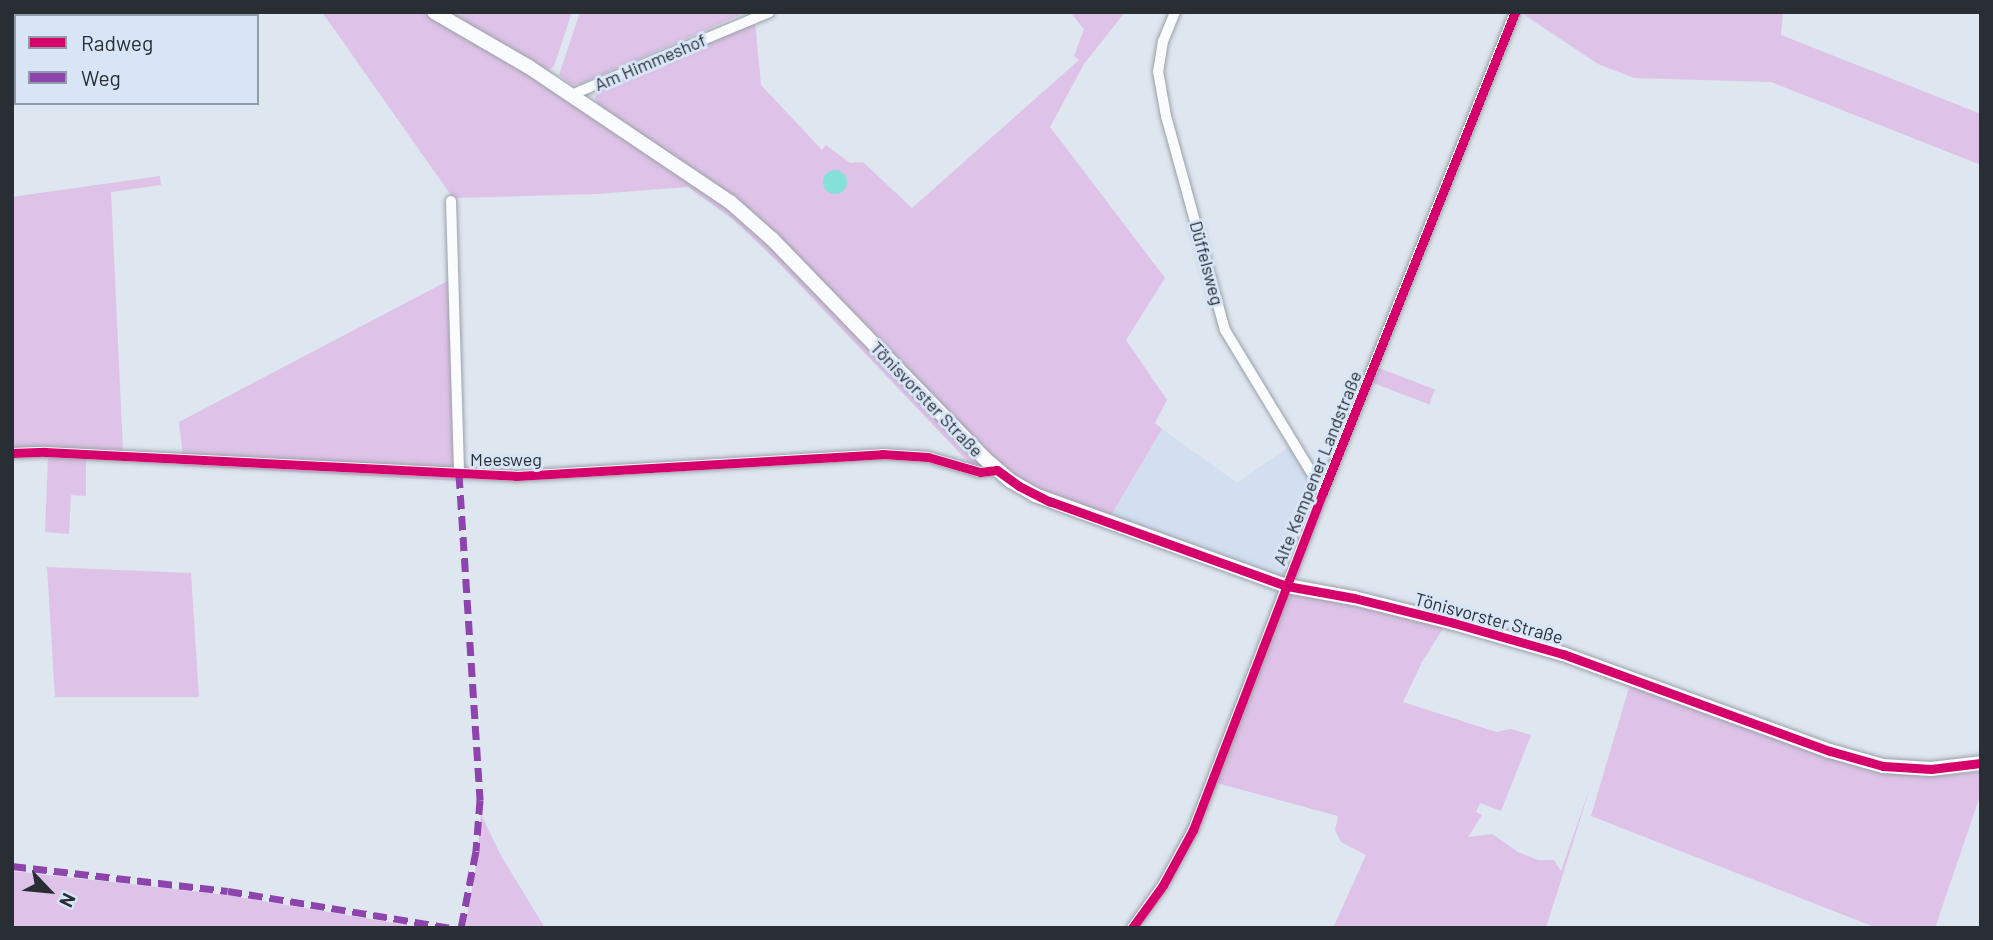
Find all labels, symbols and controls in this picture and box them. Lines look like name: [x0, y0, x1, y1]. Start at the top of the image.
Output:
legend: [14, 14, 259, 105]
street label: Am Himmeshof: [591, 29, 709, 95]
text: Radweg: [81, 30, 153, 55]
text: Weg: [81, 65, 121, 90]
street label: Düffelsweg: [1185, 219, 1229, 307]
street label: Tönisvorster Straße: [866, 337, 988, 461]
street label: Alte Kempener Landstraße: [1268, 368, 1366, 568]
street label: Meesweg: [470, 448, 542, 470]
street label: Tönisvorster Straße: [1412, 588, 1566, 648]
north arrow: [14, 856, 84, 926]
text: N: [55, 890, 81, 911]

